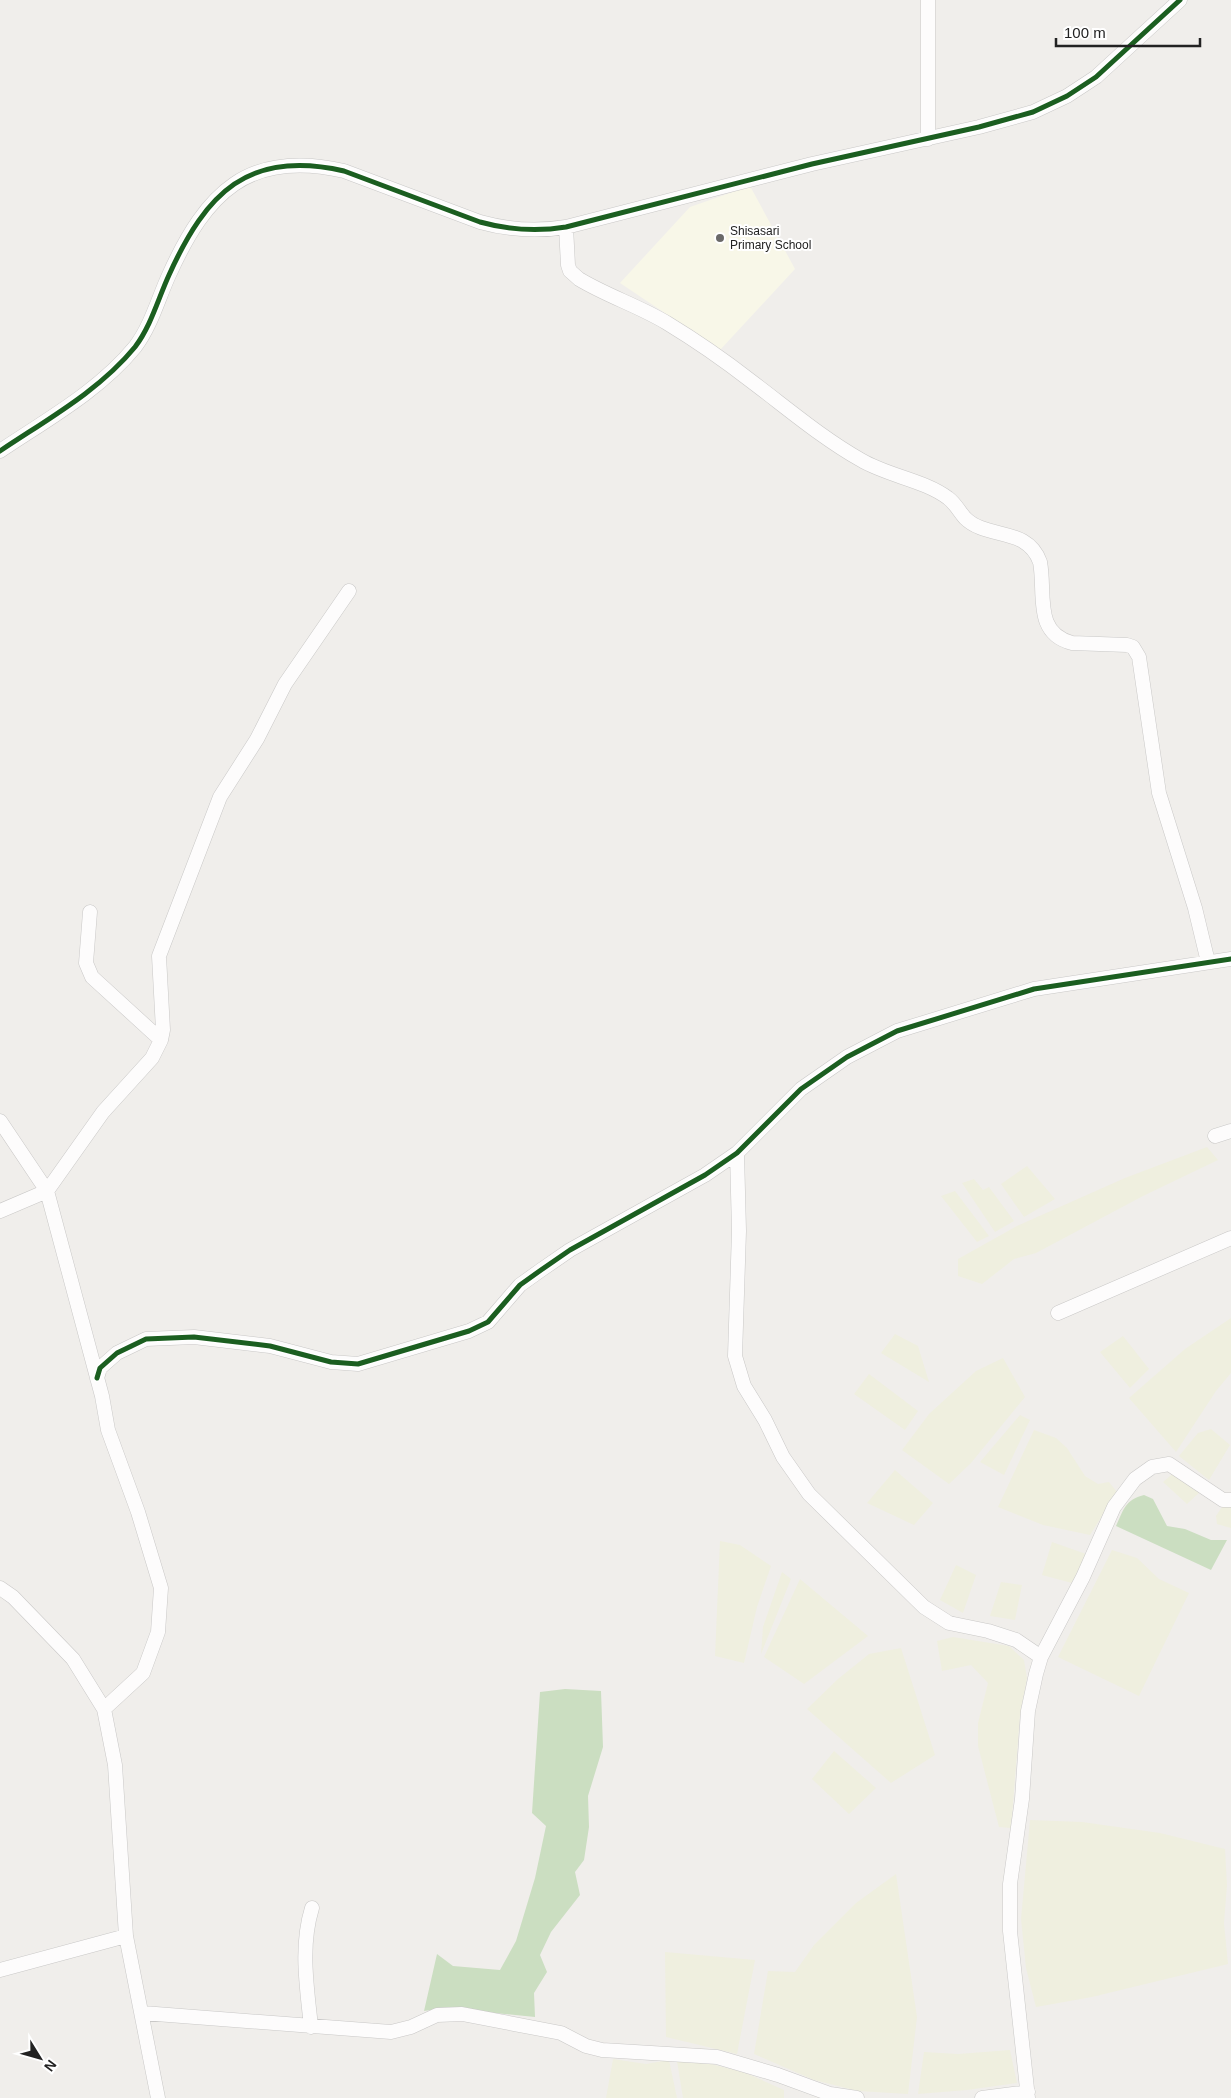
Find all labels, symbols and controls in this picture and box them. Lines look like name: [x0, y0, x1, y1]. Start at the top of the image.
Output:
scale bar: [1056, 15, 1200, 47]
text: 100 m: [1064, 24, 1106, 41]
place label: Shisasari Primary School: [730, 224, 811, 252]
marker: Shisasari Primary School: [714, 232, 726, 244]
north arrow: [15, 2033, 65, 2083]
text: N: [41, 2057, 60, 2075]

